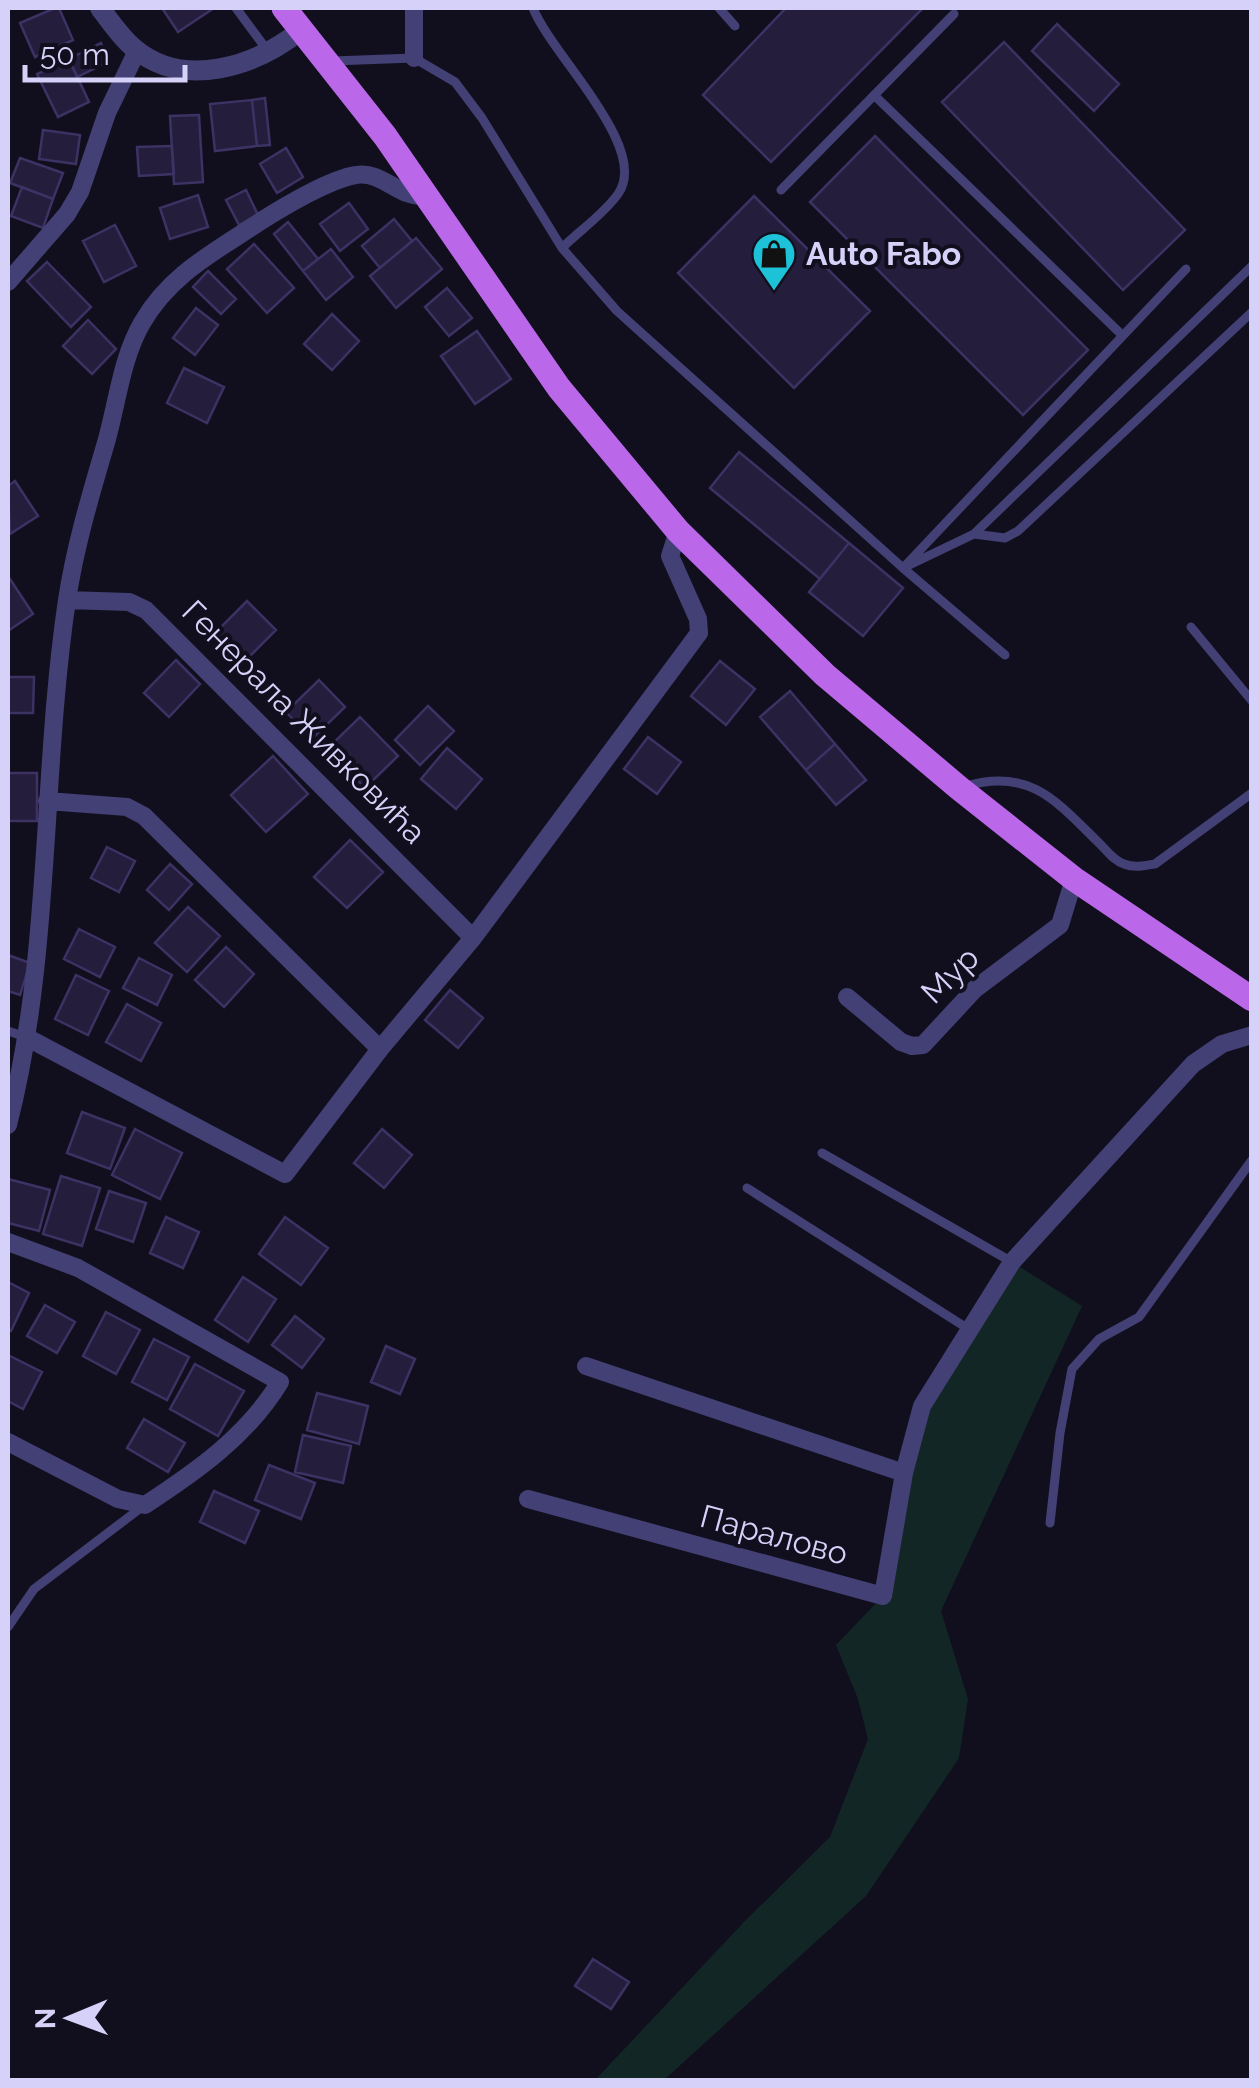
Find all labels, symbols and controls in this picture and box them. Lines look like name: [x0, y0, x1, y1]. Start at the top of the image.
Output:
scale bar: [25, 20, 185, 82]
text: 50 m: [40, 37, 110, 72]
shop icon: Auto Fabo: [751, 231, 797, 292]
place label: Auto Fabo: [806, 235, 961, 272]
street label: Генерала Живковића: [175, 592, 434, 851]
street label: Мур: [913, 939, 986, 1011]
street label: Паралово: [696, 1497, 852, 1572]
north arrow: [20, 1968, 120, 2068]
text: N: [29, 2007, 62, 2029]

